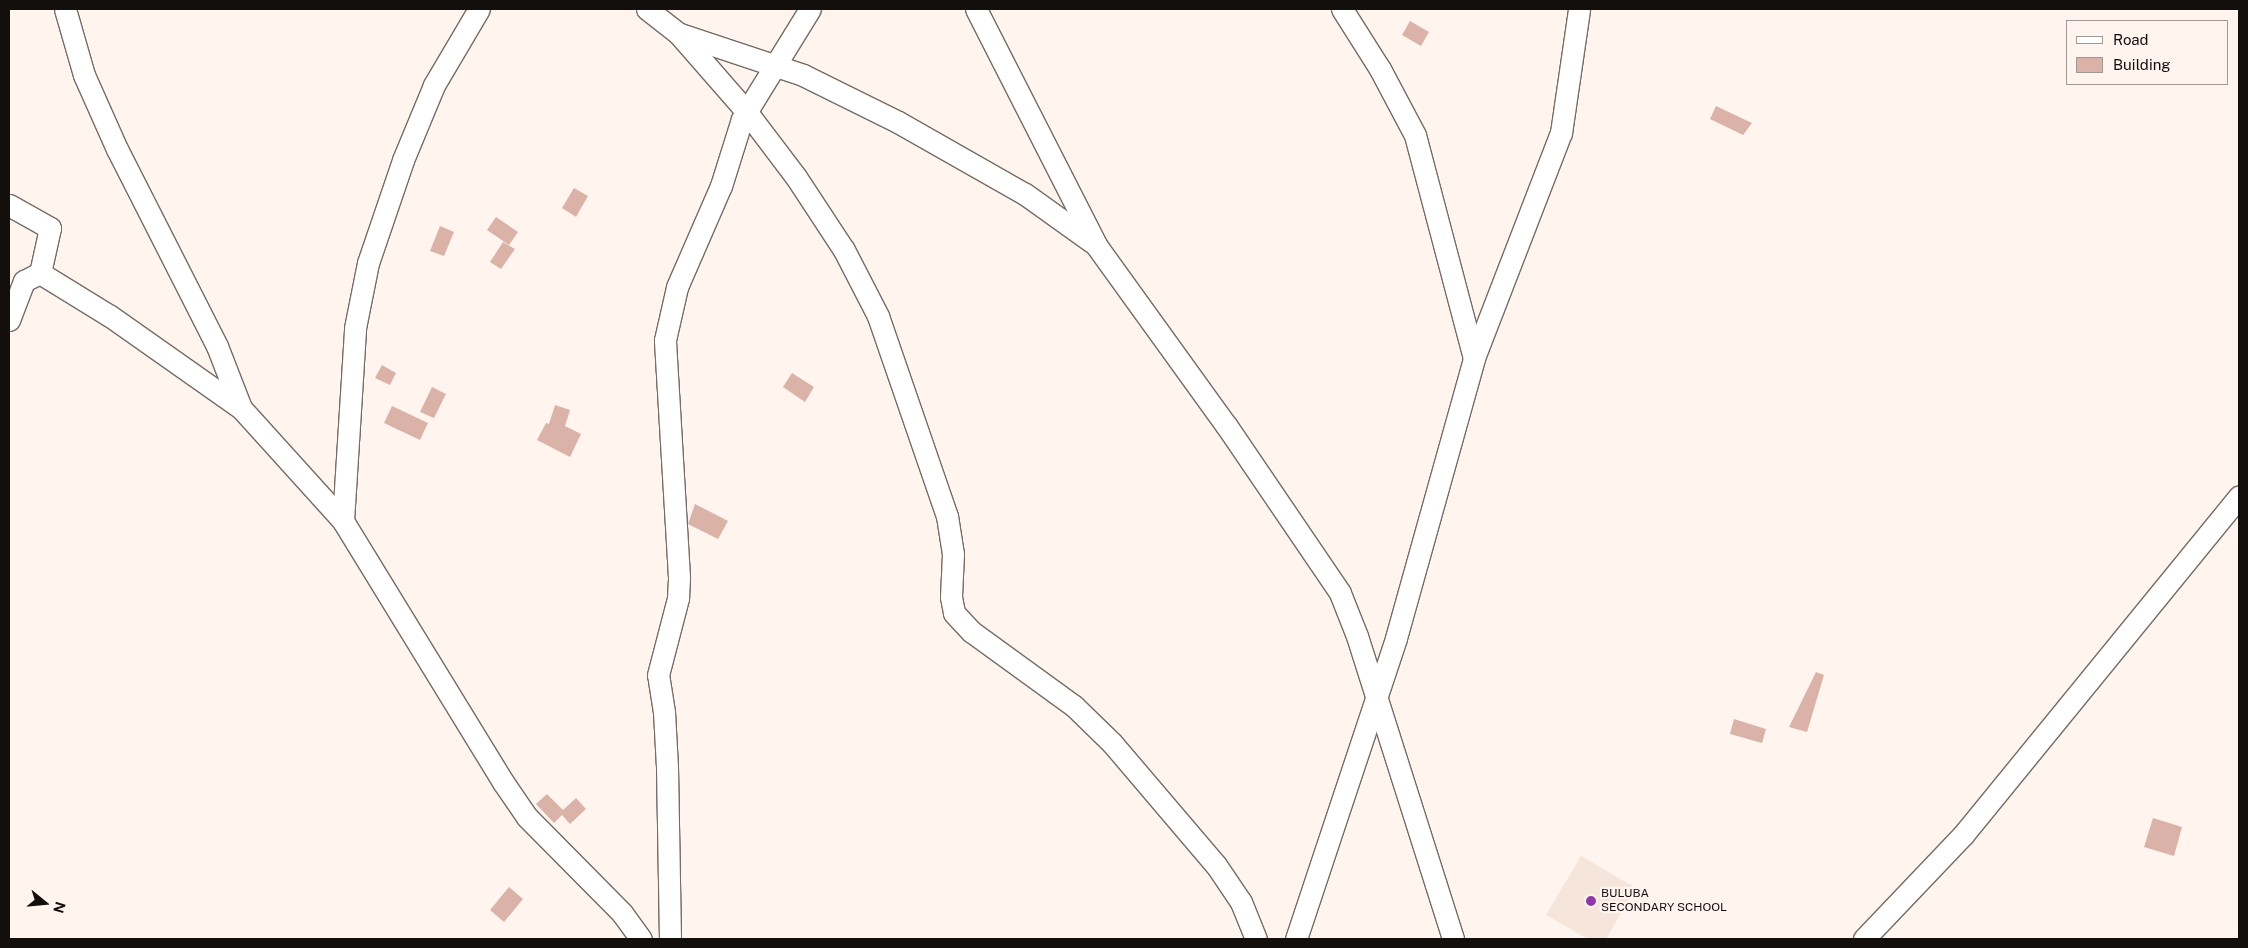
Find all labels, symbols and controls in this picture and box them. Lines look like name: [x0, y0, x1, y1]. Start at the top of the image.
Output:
legend: [2066, 20, 2228, 85]
text: Road: [2113, 31, 2149, 48]
text: Building: [2113, 56, 2171, 73]
north arrow: [20, 878, 70, 928]
place label: BULUBA SECONDARY SCHOOL: [1601, 887, 1727, 915]
marker: BULUBA SECONDARY SCHOOL: [1585, 895, 1597, 907]
text: N: [50, 900, 69, 915]

